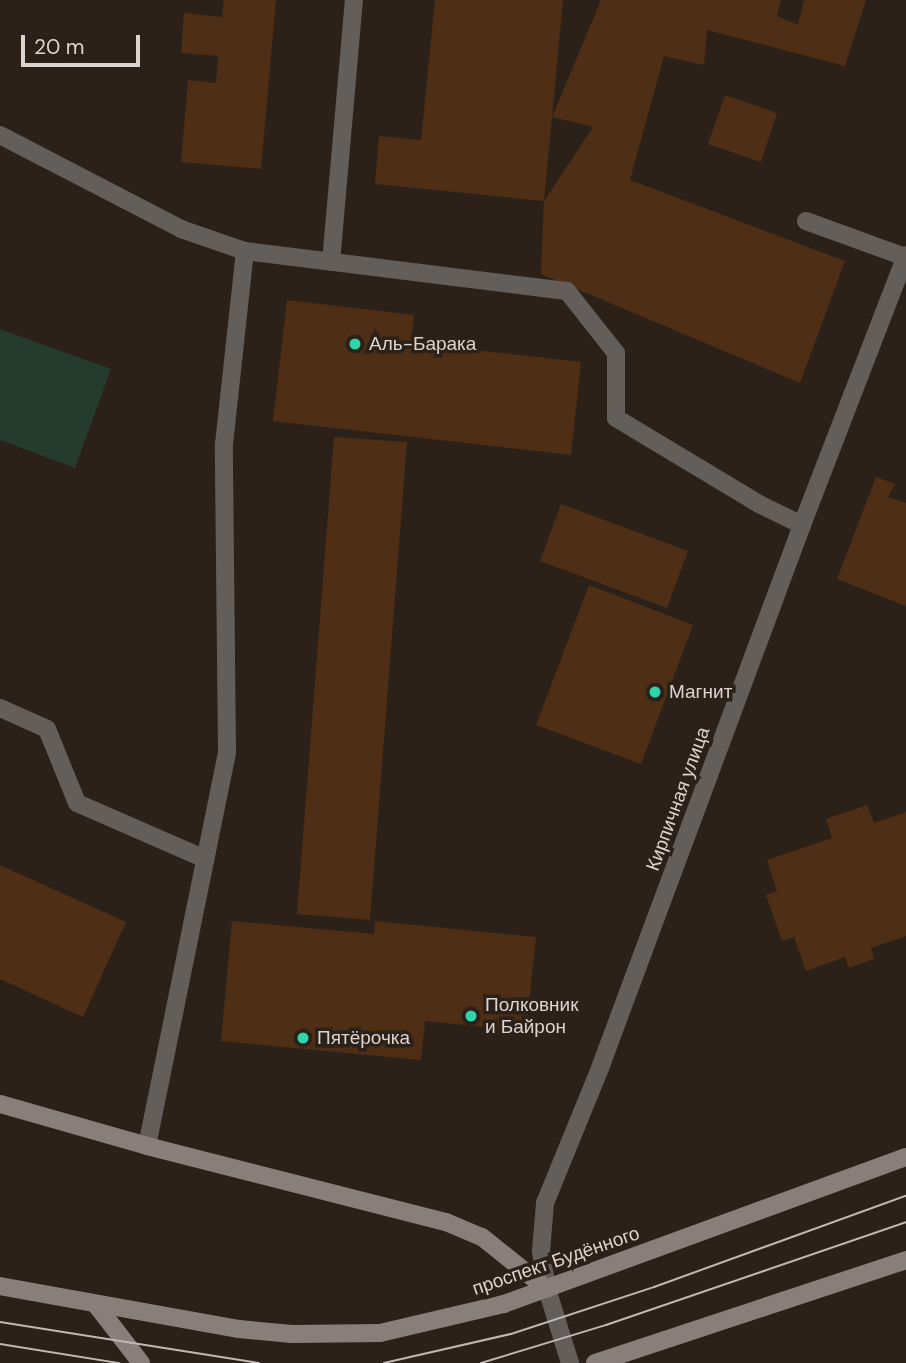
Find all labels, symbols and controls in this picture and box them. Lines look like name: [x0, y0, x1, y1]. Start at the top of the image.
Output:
scale bar: [24, 21, 144, 65]
text: 20 m: [34, 33, 85, 61]
place label: Аль-Барака: [369, 333, 476, 355]
marker: Аль-Барака: [347, 336, 363, 352]
place label: Магнит: [669, 681, 732, 703]
marker: Магнит: [647, 684, 663, 700]
street label: Кирпичная улица: [641, 724, 715, 874]
place label: Полковник и Байрон: [485, 994, 578, 1038]
marker: Полковник и Байрон: [463, 1008, 479, 1024]
place label: Пятёрочка: [317, 1027, 410, 1049]
marker: Пятёрочка: [295, 1030, 311, 1046]
street label: проспект Будённого: [469, 1222, 643, 1300]

